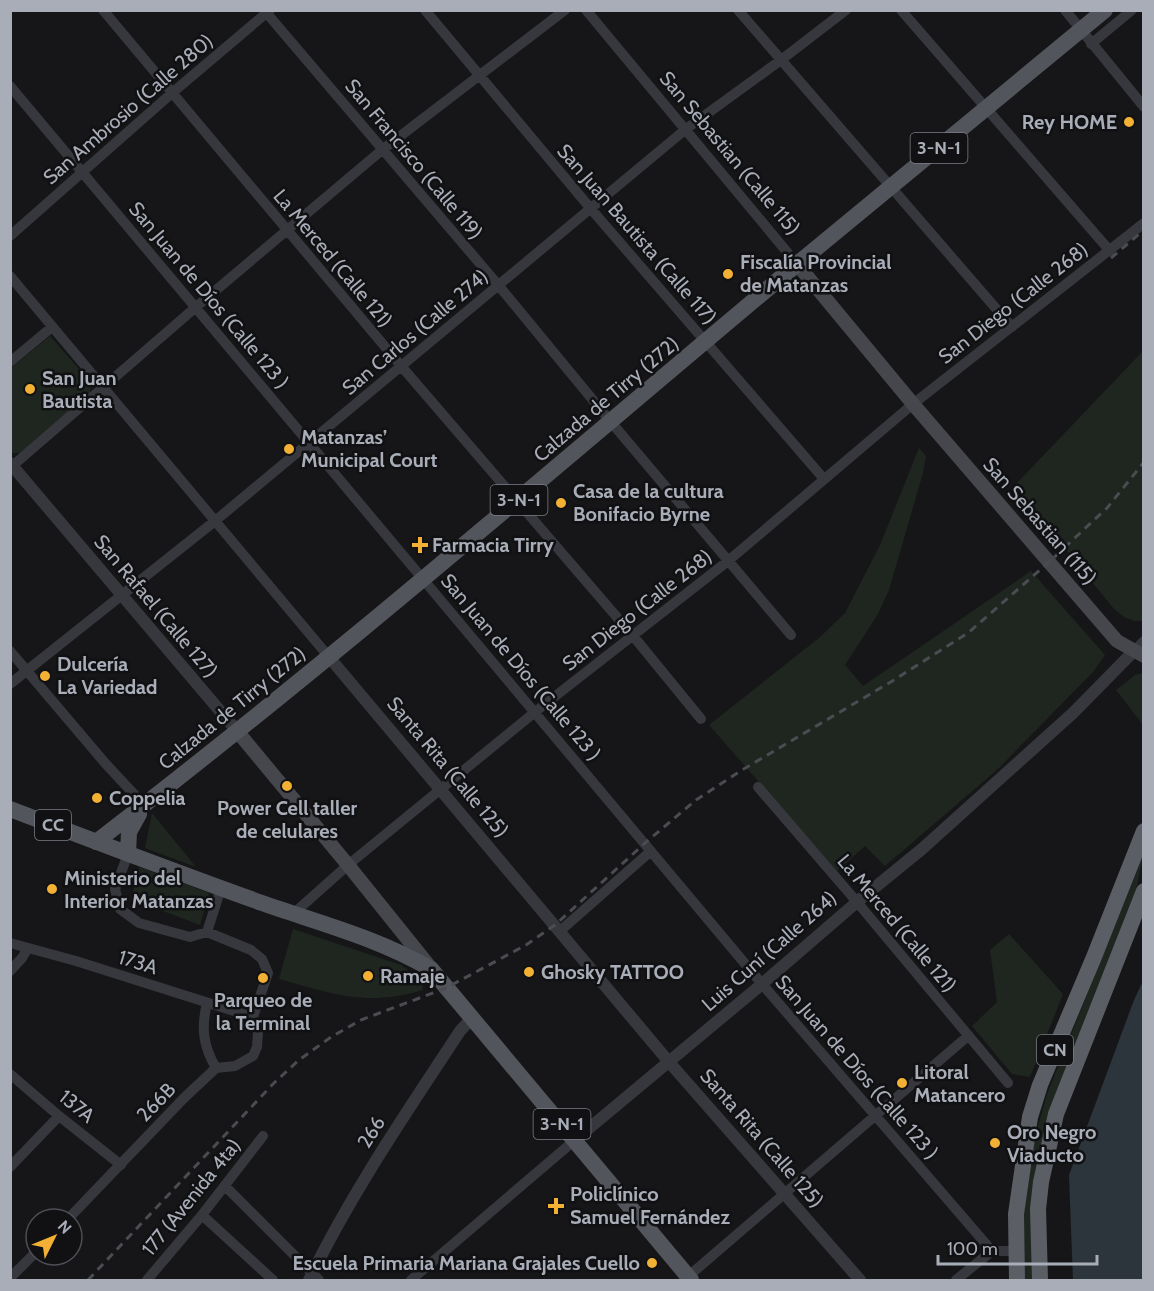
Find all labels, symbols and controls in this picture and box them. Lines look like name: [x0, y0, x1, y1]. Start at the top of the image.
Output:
street label: San Ambrosio (Calle 280): [38, 29, 218, 189]
street label: San Sebastian (Calle 115): [655, 66, 805, 240]
street label: San Francisco (Calle 119): [340, 74, 488, 244]
place label: Rey HOME: [1022, 110, 1117, 134]
marker: Rey HOME: [1122, 115, 1136, 129]
road number: 3-N-1: [910, 133, 968, 163]
street label: San Juan Bautista (Calle 117): [552, 139, 722, 329]
street label: La Merced (Calle 121): [268, 184, 398, 332]
street label: San Juan de Díos (Calle 123 ): [124, 197, 294, 393]
street label: San Diego (Calle 268): [934, 237, 1092, 369]
place label: Fiscalía Provincial de Matanzas: [740, 250, 891, 297]
street label: San Carlos (Calle 274): [337, 264, 493, 400]
marker: Fiscalía Provincial de Matanzas: [721, 267, 735, 281]
street label: Calzada de Tirry (272): [528, 331, 684, 467]
place label: San Juan Bautista: [42, 366, 117, 413]
marker: San Juan Bautista: [23, 382, 37, 396]
place label: Matanzas’ Municipal Court: [301, 425, 437, 472]
marker: Matanzas’ Municipal Court: [282, 442, 296, 456]
street label: San Sebastian (115): [978, 453, 1102, 589]
place label: Casa de la cultura Bonifacio Byrne: [573, 479, 724, 526]
road number: 3-N-1: [490, 485, 548, 515]
marker: Casa de la cultura Bonifacio Byrne: [554, 496, 568, 510]
street label: San Rafael (Calle 127): [89, 530, 223, 682]
place label: Farmacia Tirry: [432, 533, 554, 557]
marker: Farmacia Tirry: [413, 538, 427, 552]
street label: San Diego (Calle 268): [558, 544, 716, 676]
street label: San Juan de Díos (Calle 123 ): [436, 569, 606, 765]
street label: Calzada de Tirry (272): [154, 641, 310, 775]
place label: Dulcería La Variedad: [57, 652, 158, 699]
marker: Dulcería La Variedad: [38, 669, 52, 683]
street label: Santa Rita (Calle 125): [382, 692, 514, 842]
marker: Power Cell taller de celulares: [280, 779, 294, 793]
place label: Coppelia: [109, 786, 186, 810]
marker: Coppelia: [90, 791, 104, 805]
place label: Power Cell taller de celulares: [217, 796, 358, 843]
road number: CC: [35, 810, 71, 840]
street label: La Merced (Calle 121): [832, 849, 962, 997]
place label: Ministerio del Interior Matanzas: [64, 866, 214, 913]
marker: Ministerio del Interior Matanzas: [45, 882, 59, 896]
street label: Luis Cuní (Calle 264): [697, 886, 841, 1016]
street label: 173A: [115, 945, 161, 979]
place label: Ghosky TATTOO: [541, 960, 684, 984]
place label: Ramaje: [380, 964, 445, 988]
marker: Ghosky TATTOO: [522, 965, 536, 979]
marker: Ramaje: [361, 969, 375, 983]
street label: San Juan de Díos (Calle 123 ): [770, 970, 944, 1164]
marker: Parqueo de la Terminal: [256, 971, 270, 985]
place label: Parqueo de la Terminal: [214, 988, 312, 1035]
road number: CN: [1037, 1035, 1073, 1065]
place label: Litoral Matancero: [914, 1060, 1005, 1107]
street label: Santa Rita (Calle 125): [695, 1064, 829, 1212]
marker: Litoral Matancero: [895, 1076, 909, 1090]
street label: 266B: [132, 1077, 180, 1127]
street label: 137A: [54, 1084, 100, 1128]
road number: 3-N-1: [534, 1109, 590, 1139]
street label: 266: [352, 1112, 390, 1152]
place label: Oro Negro Viaducto: [1007, 1120, 1096, 1167]
street label: 177 (Avenida 4ta): [137, 1134, 245, 1260]
marker: Oro Negro Viaducto: [988, 1136, 1002, 1150]
place label: Policlínico Samuel Fernández: [570, 1182, 730, 1229]
marker: Policlínico Samuel Fernández: [547, 1197, 565, 1215]
north arrow: [24, 1207, 84, 1267]
text: N: [54, 1216, 75, 1238]
scale bar: [938, 1228, 1097, 1266]
text: 100 m: [947, 1238, 998, 1260]
place label: Escuela Primaria Mariana Grajales Cuello: [292, 1251, 640, 1275]
marker: Escuela Primaria Mariana Grajales Cuello: [645, 1256, 659, 1270]

